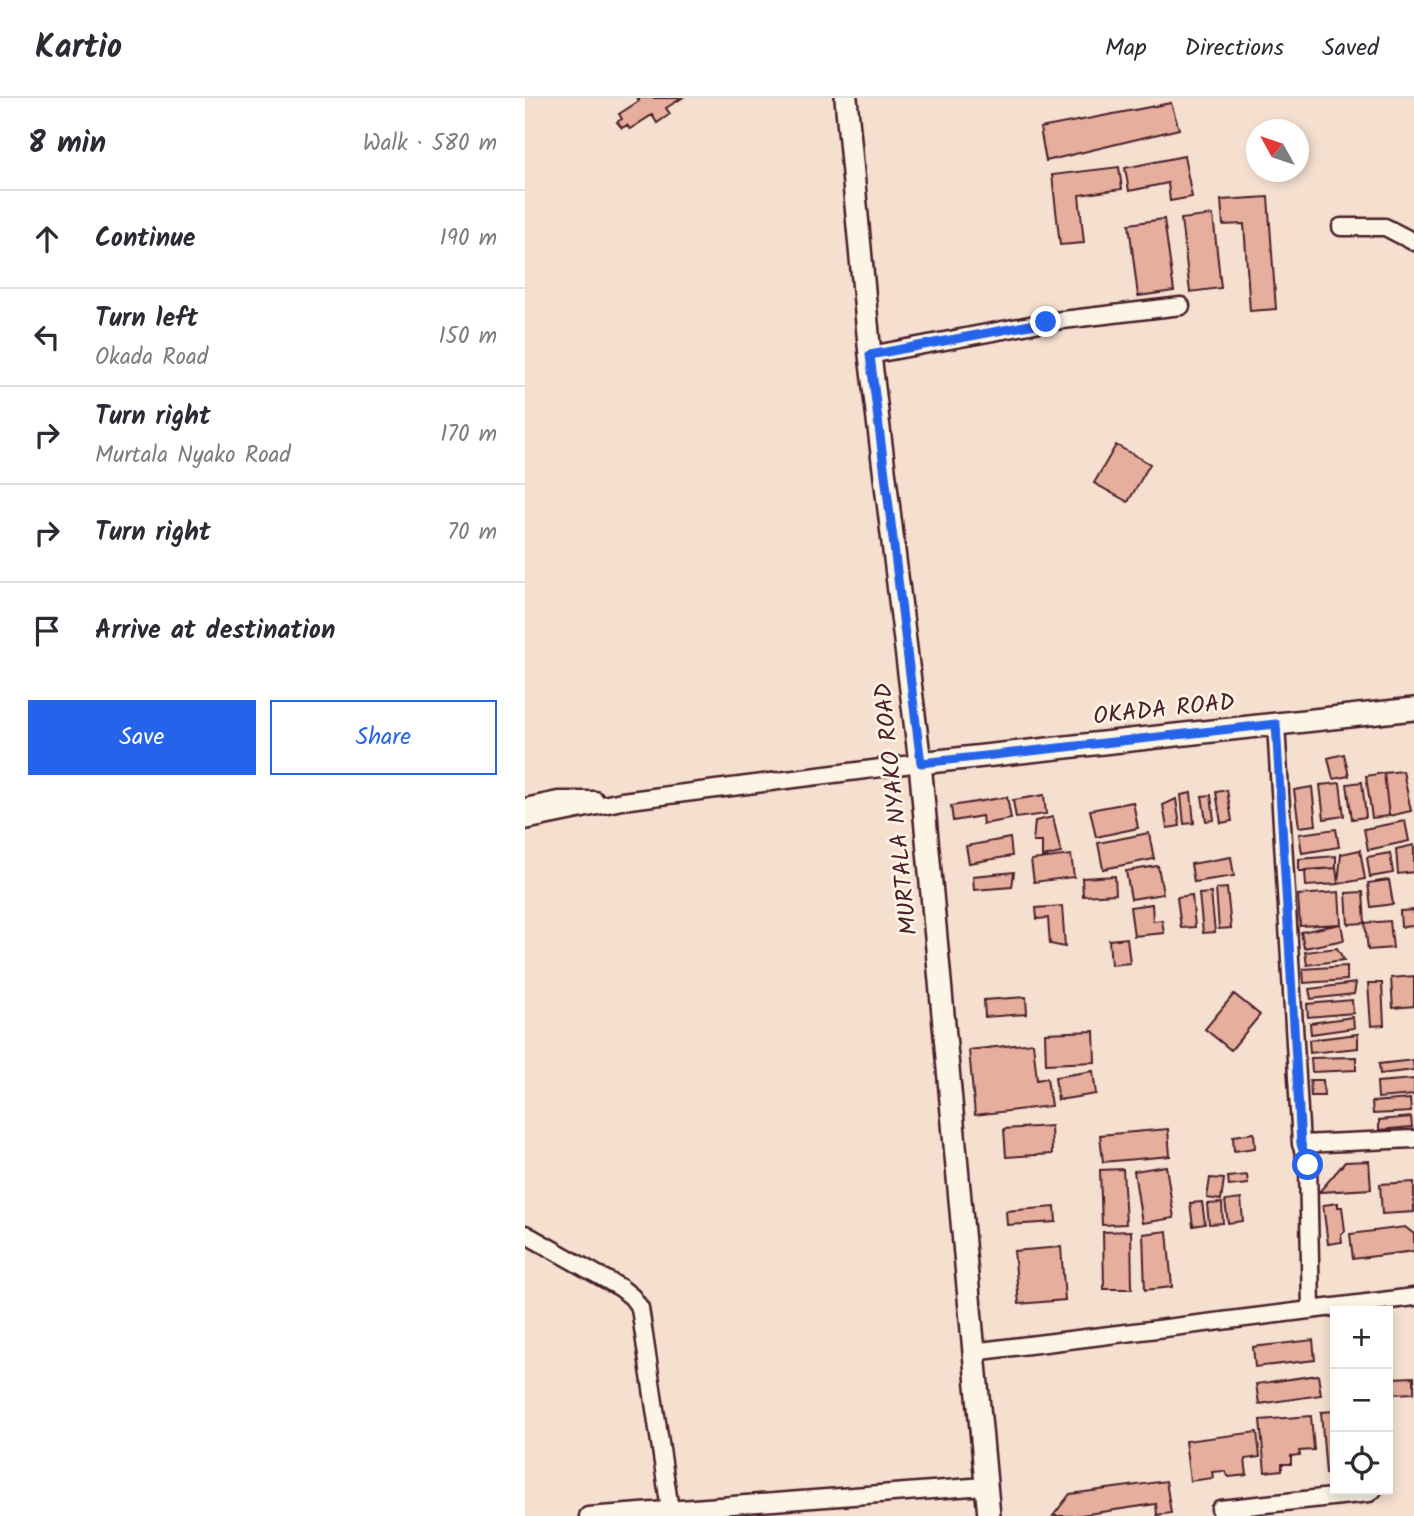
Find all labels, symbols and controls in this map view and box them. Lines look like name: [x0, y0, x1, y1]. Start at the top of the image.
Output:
text: Kartio: [35, 22, 122, 75]
text: Map: [1105, 29, 1147, 68]
text: Directions: [1185, 29, 1284, 68]
text: Saved: [1322, 29, 1379, 68]
north arrow: [1246, 119, 1309, 182]
text: 8 min: [28, 120, 106, 168]
text: Walk · 580 m: [363, 126, 497, 162]
text: Continue: [95, 218, 196, 260]
icon: ahead: [28, 220, 66, 258]
text: 190 m: [440, 221, 497, 257]
text: Turn left: [95, 298, 198, 340]
route end: [1030, 306, 1061, 337]
icon: left: [28, 318, 66, 356]
text: 150 m: [438, 319, 497, 355]
text: Okada Road: [95, 340, 208, 376]
text: Turn right: [95, 396, 211, 438]
icon: right: [28, 416, 66, 454]
text: 170 m: [440, 417, 497, 453]
text: Murtala Nyako Road: [95, 438, 291, 474]
text: Turn right: [95, 512, 211, 554]
icon: right: [28, 514, 66, 552]
text: 70 m: [447, 515, 497, 551]
text: Arrive at destination: [95, 610, 335, 652]
icon: arrive: [28, 612, 66, 650]
street label: MURTALA NYAKO ROAD: [864, 681, 930, 937]
street label: OKADA ROAD: [1091, 683, 1237, 737]
button: Save: [28, 700, 256, 775]
button: Share: [270, 700, 497, 775]
route start: [1292, 1149, 1323, 1180]
map controls: [1330, 1306, 1393, 1495]
button: +: [1330, 1306, 1393, 1369]
button: −: [1330, 1369, 1393, 1432]
button: locate: [1330, 1432, 1393, 1495]

